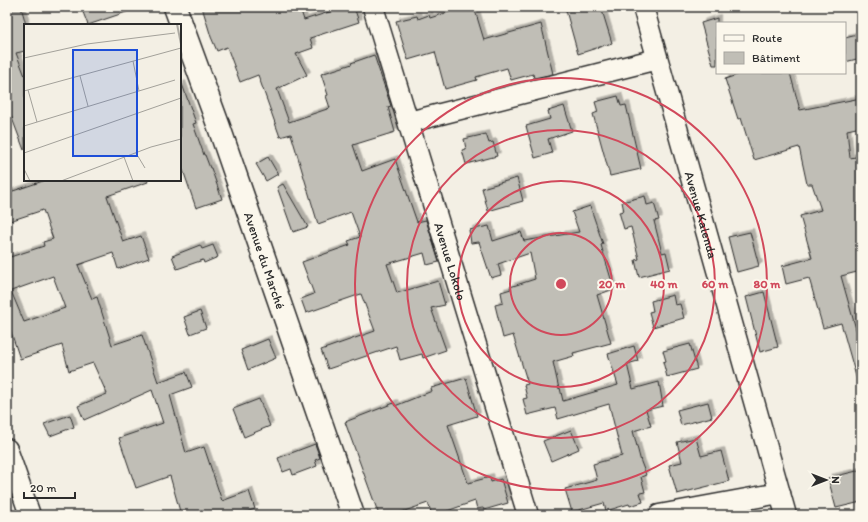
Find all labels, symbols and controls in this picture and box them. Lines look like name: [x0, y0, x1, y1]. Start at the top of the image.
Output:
legend: [716, 22, 846, 74]
inset map: [24, 24, 181, 181]
text: Route: [752, 31, 782, 45]
text: Bâtiment: [752, 51, 801, 65]
street label: Avenue Kalenda: [682, 170, 721, 260]
street label: Avenue du Marché: [241, 210, 289, 311]
street label: Avenue Lokolo: [432, 221, 470, 302]
centre of rings: [554, 277, 568, 291]
text: 20 m: [599, 277, 626, 291]
text: 40 m: [650, 277, 679, 291]
text: 60 m: [702, 277, 729, 291]
text: 80 m: [754, 277, 781, 291]
north arrow: [806, 460, 846, 500]
scale bar: [24, 474, 75, 500]
text: N: [829, 476, 842, 484]
text: 20 m: [30, 481, 57, 495]

